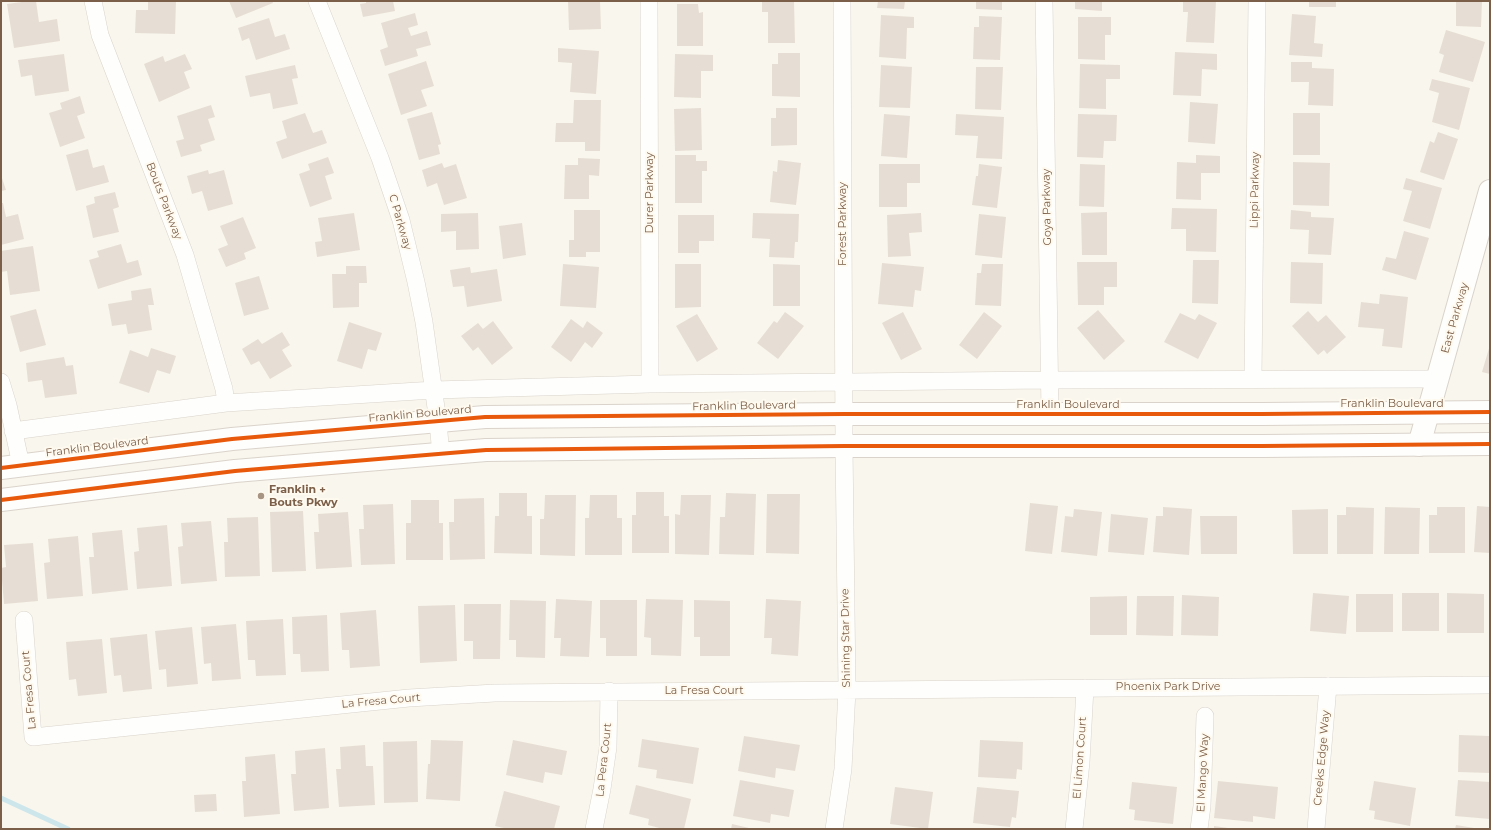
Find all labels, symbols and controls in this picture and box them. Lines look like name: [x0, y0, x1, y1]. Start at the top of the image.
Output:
street label: Durer Parkway: [643, 152, 657, 234]
street label: Lippi Parkway: [1248, 152, 1262, 228]
street label: Bouts Parkway: [143, 160, 185, 242]
street label: Goya Parkway: [1040, 168, 1054, 246]
street label: Forest Parkway: [836, 182, 850, 266]
street label: C Parkway: [386, 193, 414, 251]
street label: East Parkway: [1439, 281, 1471, 355]
street label: Franklin Boulevard: [1340, 397, 1444, 411]
street label: Franklin Boulevard: [692, 398, 796, 414]
street label: Franklin Boulevard: [1016, 398, 1120, 412]
street label: Franklin Boulevard: [368, 403, 472, 425]
street label: Franklin Boulevard: [45, 434, 149, 460]
place label: Franklin + Bouts Pkwy: [269, 483, 338, 509]
marker: Franklin + Bouts Pkwy: [256, 491, 266, 501]
street label: Shining Star Drive: [839, 588, 853, 688]
street label: La Fresa Court: [19, 650, 39, 730]
street label: Phoenix Park Drive: [1116, 680, 1220, 694]
street label: La Fresa Court: [664, 684, 744, 698]
street label: La Fresa Court: [341, 691, 421, 711]
street label: Creeks Edge Way: [1311, 710, 1333, 806]
street label: El Limon Court: [1071, 716, 1089, 800]
street label: La Pera Court: [594, 722, 614, 798]
street label: El Mango Way: [1194, 733, 1212, 813]

